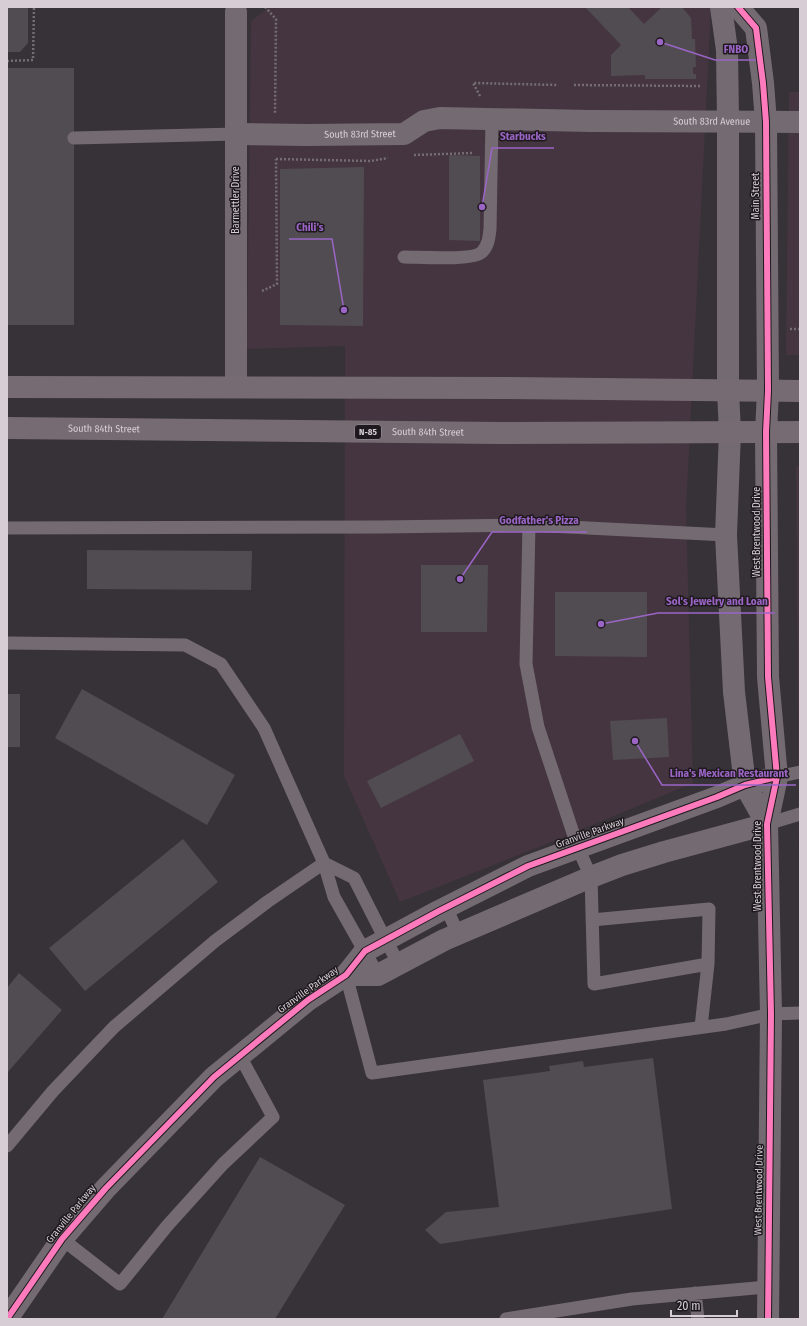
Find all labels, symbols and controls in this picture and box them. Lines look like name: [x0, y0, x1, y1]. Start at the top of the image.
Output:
callout: FNBO: [715, 37, 756, 60]
text: FNBO: [724, 43, 748, 56]
street label: South 83rd Avenue: [673, 115, 750, 128]
callout: Starbucks: [492, 125, 554, 148]
street label: South 83rd Street: [324, 128, 397, 141]
text: Starbucks: [500, 130, 546, 143]
street label: Barmettler Drive: [230, 166, 242, 234]
street label: Main Street: [750, 172, 762, 219]
callout: Chili's: [289, 216, 332, 239]
text: Chili's: [296, 221, 324, 234]
street label: South 84th Street: [68, 423, 141, 435]
road number: N-85: [355, 425, 381, 439]
street label: South 84th Street: [392, 426, 465, 439]
street label: West Brentwood Drive: [751, 487, 763, 577]
callout: Godfather's Pizza: [492, 509, 587, 532]
text: Godfather's Pizza: [499, 514, 579, 527]
callout: Sol's Jewelry and Loan: [658, 590, 775, 613]
text: Sol's Jewelry and Loan: [666, 595, 768, 608]
callout: Lina's Mexican Restaurant: [662, 762, 796, 785]
text: Lina's Mexican Restaurant: [670, 767, 788, 780]
street label: Granville Parkway: [554, 815, 626, 851]
street label: West Brentwood Drive: [752, 821, 764, 911]
street label: Granville Parkway: [275, 964, 341, 1016]
street label: West Brentwood Drive: [752, 1145, 766, 1235]
street label: Granville Parkway: [44, 1182, 99, 1246]
scale bar: [671, 1292, 737, 1318]
text: 20 m: [677, 1299, 701, 1313]

